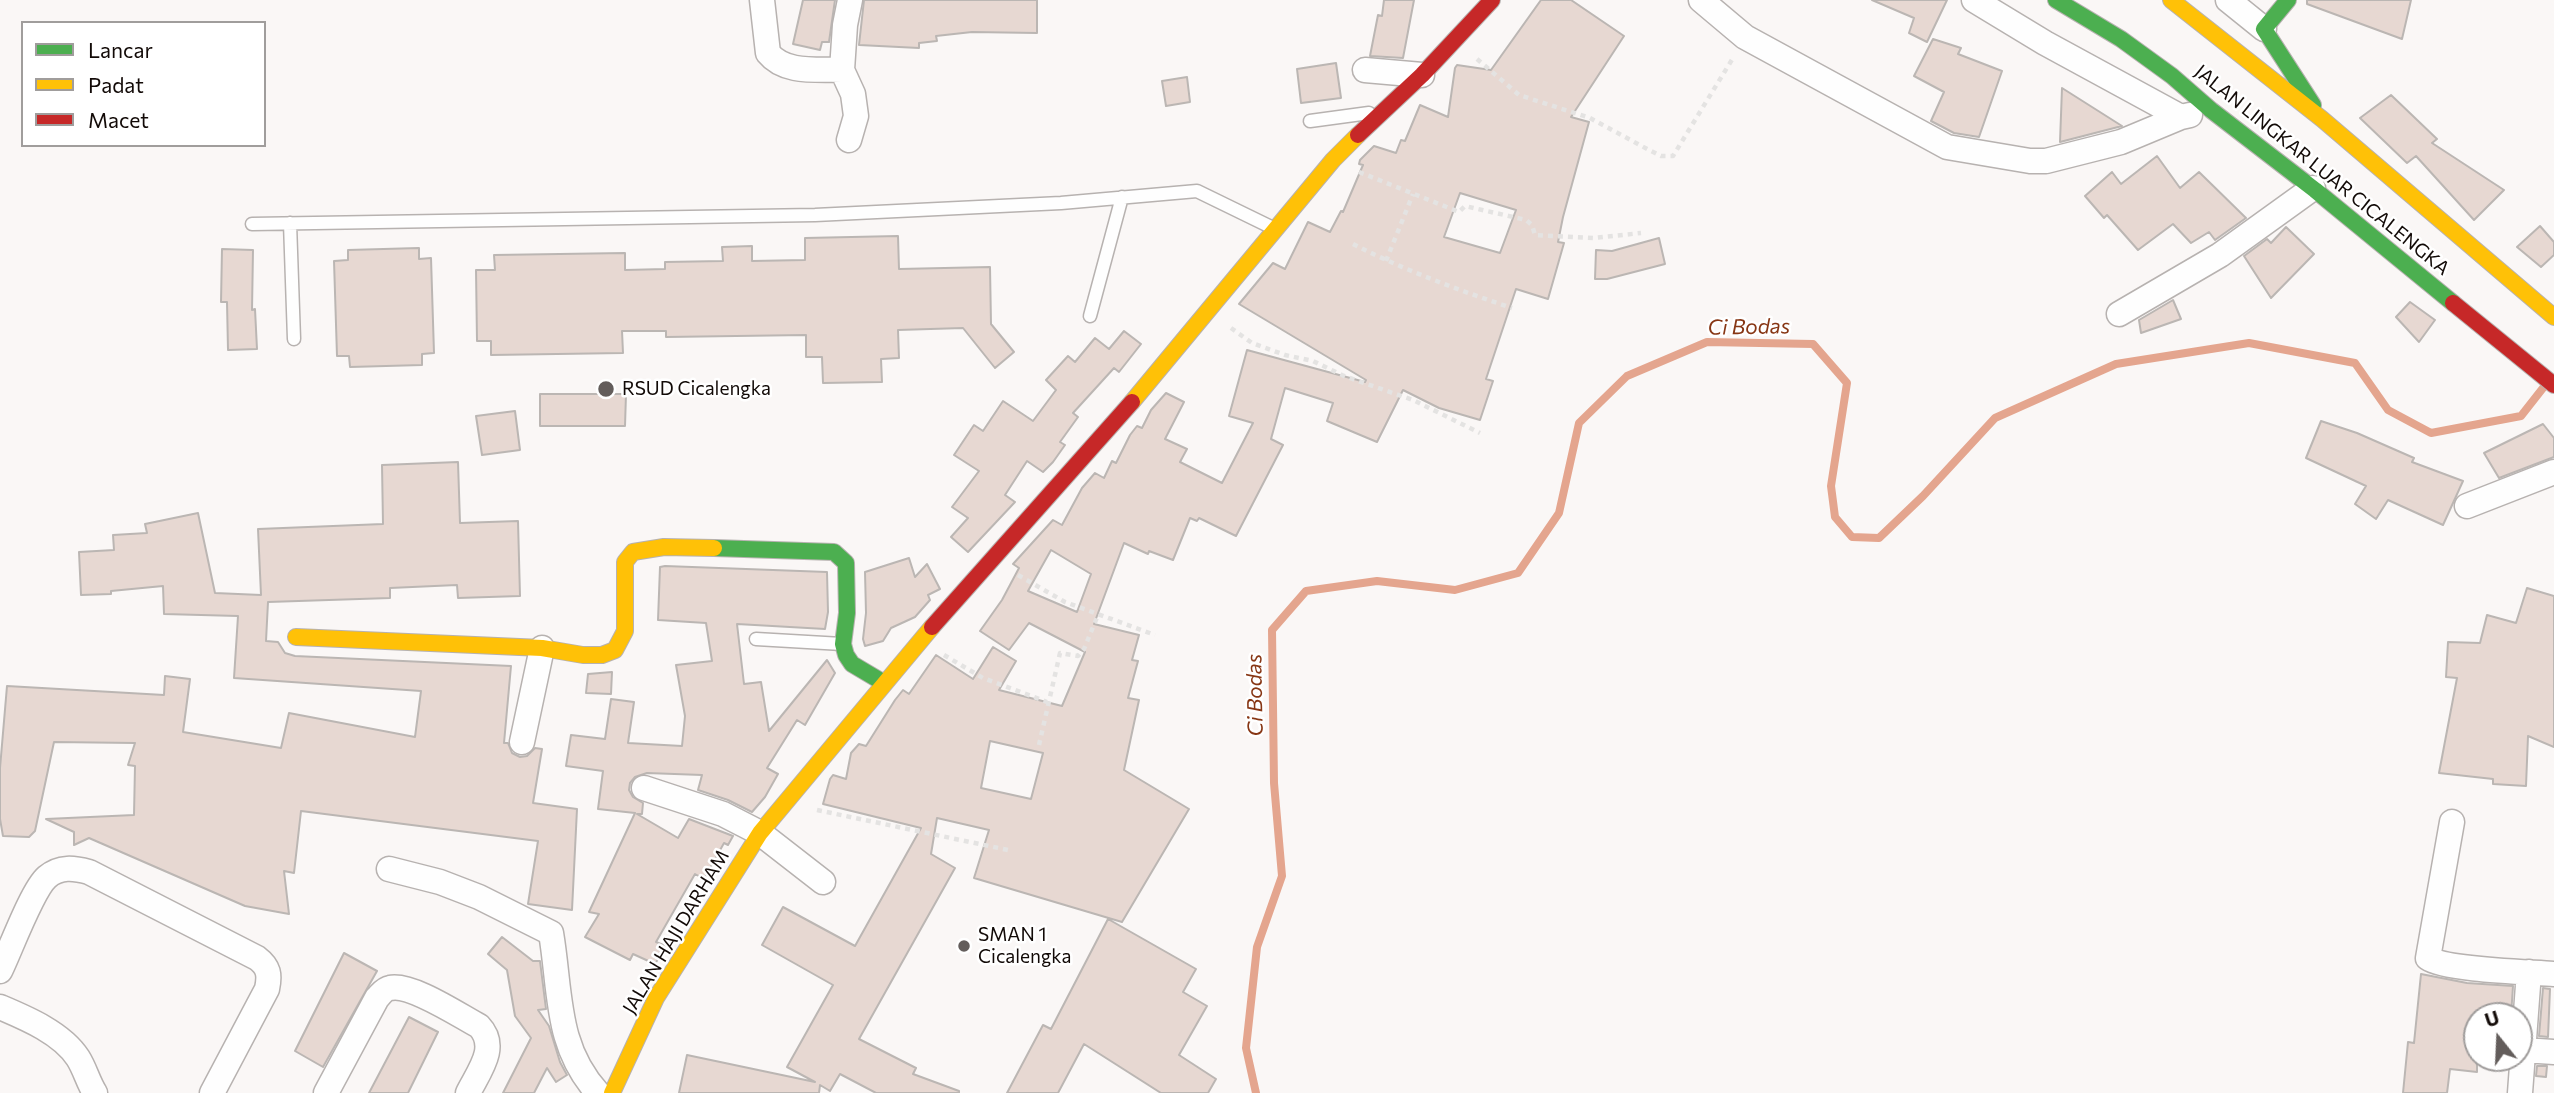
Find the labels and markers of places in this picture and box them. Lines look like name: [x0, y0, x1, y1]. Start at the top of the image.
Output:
place label: RSUD Cicalengka: [622, 378, 771, 400]
marker: RSUD Cicalengka: [596, 379, 616, 399]
place label: SMAN 1 Cicalengka: [978, 924, 1071, 968]
marker: SMAN 1 Cicalengka: [956, 938, 972, 954]

